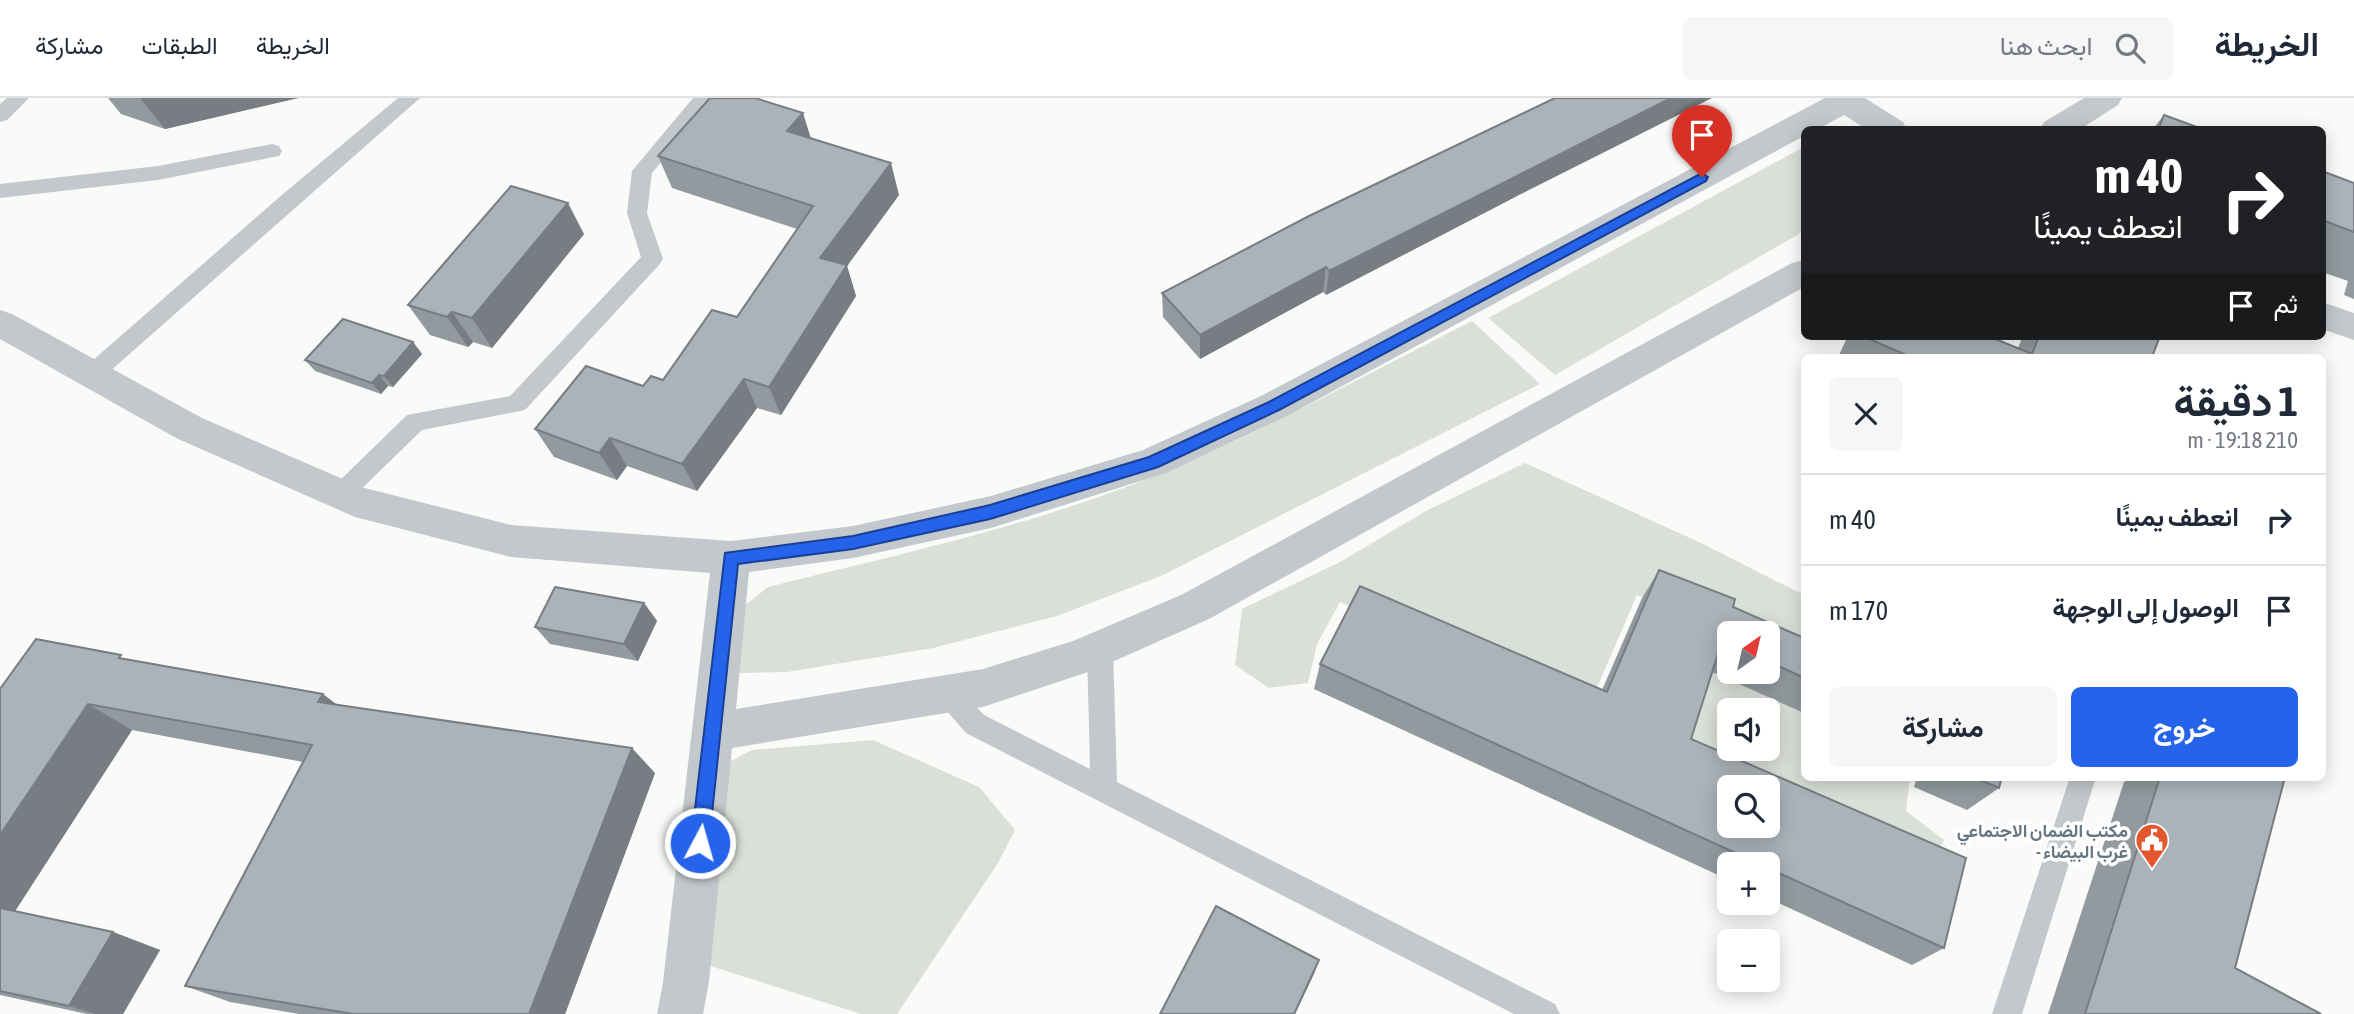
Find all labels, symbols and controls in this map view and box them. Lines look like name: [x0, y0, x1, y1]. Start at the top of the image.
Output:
search box: [1683, 17, 2173, 80]
text: الخريطة: [2215, 25, 2319, 63]
icon: search: [2111, 29, 2149, 67]
text: ابحث هنا: [2000, 31, 2093, 61]
text: مشاركة: [35, 32, 103, 59]
text: الطبقات: [141, 32, 218, 59]
text: الخريطة: [256, 32, 330, 59]
pin: [1672, 105, 1732, 177]
icon: arrive: [1683, 116, 1721, 154]
text: 40 m: [2095, 147, 2183, 203]
icon: right: [2207, 154, 2298, 245]
text: انعطف يمينًا: [2033, 208, 2183, 245]
icon: arrive: [2222, 287, 2260, 325]
text: ثم: [2274, 289, 2298, 319]
button: close: [1829, 377, 1903, 451]
text: 1 دقيقة: [2173, 377, 2298, 425]
text: 210 m · 19:18: [2187, 427, 2298, 453]
icon: right: [2260, 501, 2298, 539]
text: انعطف يمينًا: [2116, 502, 2239, 532]
text: 40 m: [1829, 505, 1876, 535]
icon: arrive: [2260, 592, 2298, 630]
text: الوصول إلى الوجهة: [2052, 593, 2239, 623]
text: 170 m: [1829, 596, 1888, 626]
north arrow: [1717, 621, 1780, 684]
map controls: [1717, 621, 1780, 992]
button: مشاركة: [1829, 687, 2057, 767]
button: خروج: [2071, 687, 2298, 767]
button: sound: [1717, 698, 1780, 761]
button: search: [1717, 775, 1780, 838]
position arrow: [663, 806, 737, 880]
place label: مكتب الضمان الاجتماعي - غرب البيضاء: [1957, 820, 2128, 863]
public building icon: مكتب الضمان الاجتماعي - غرب البيضاء: [2133, 821, 2171, 870]
button: +: [1717, 852, 1780, 915]
button: −: [1717, 929, 1780, 992]

